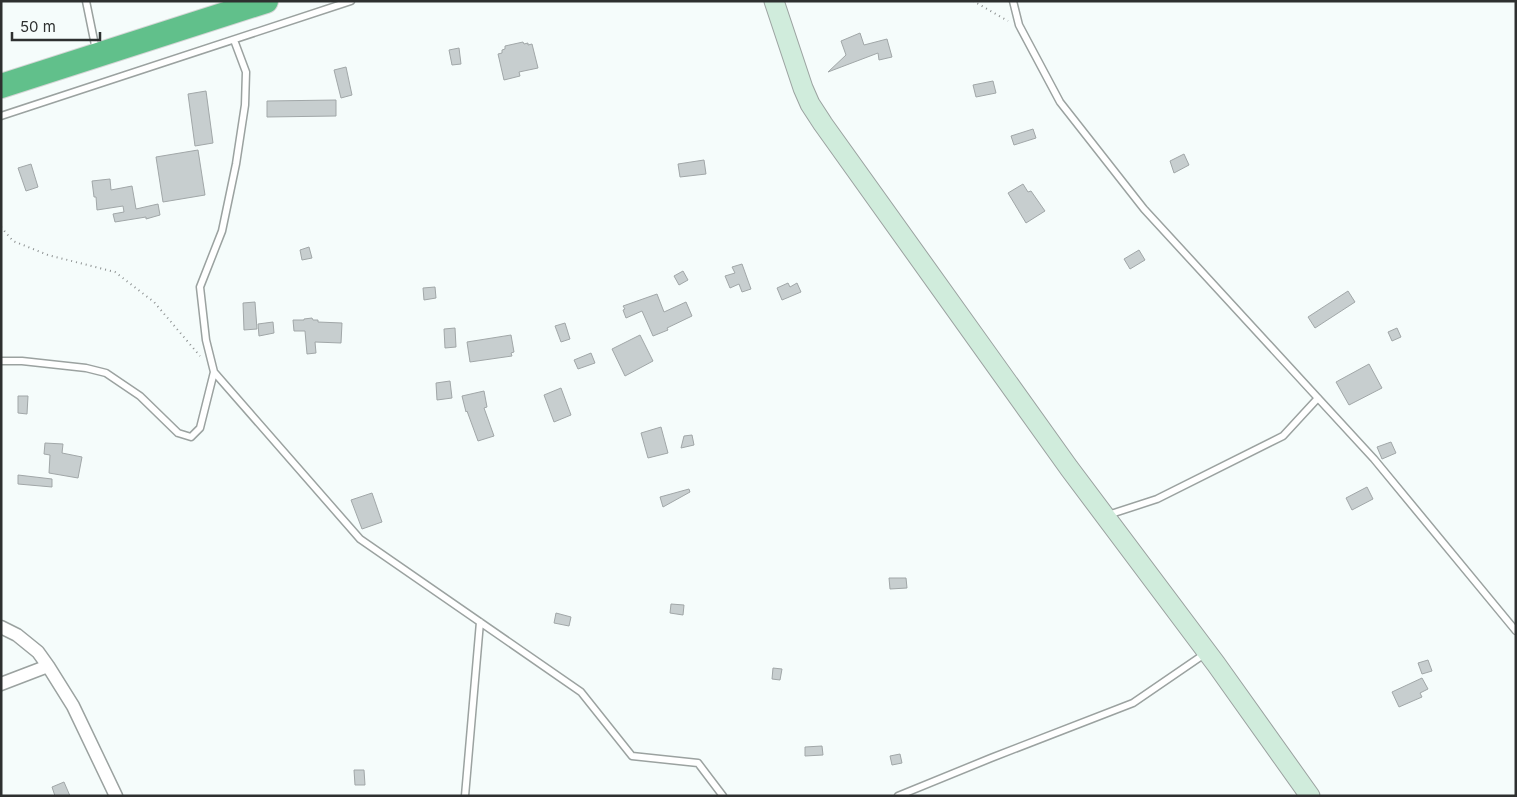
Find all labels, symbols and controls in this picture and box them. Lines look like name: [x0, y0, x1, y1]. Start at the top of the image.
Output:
scale bar: [12, 10, 100, 42]
text: 50 m: [20, 17, 56, 36]

